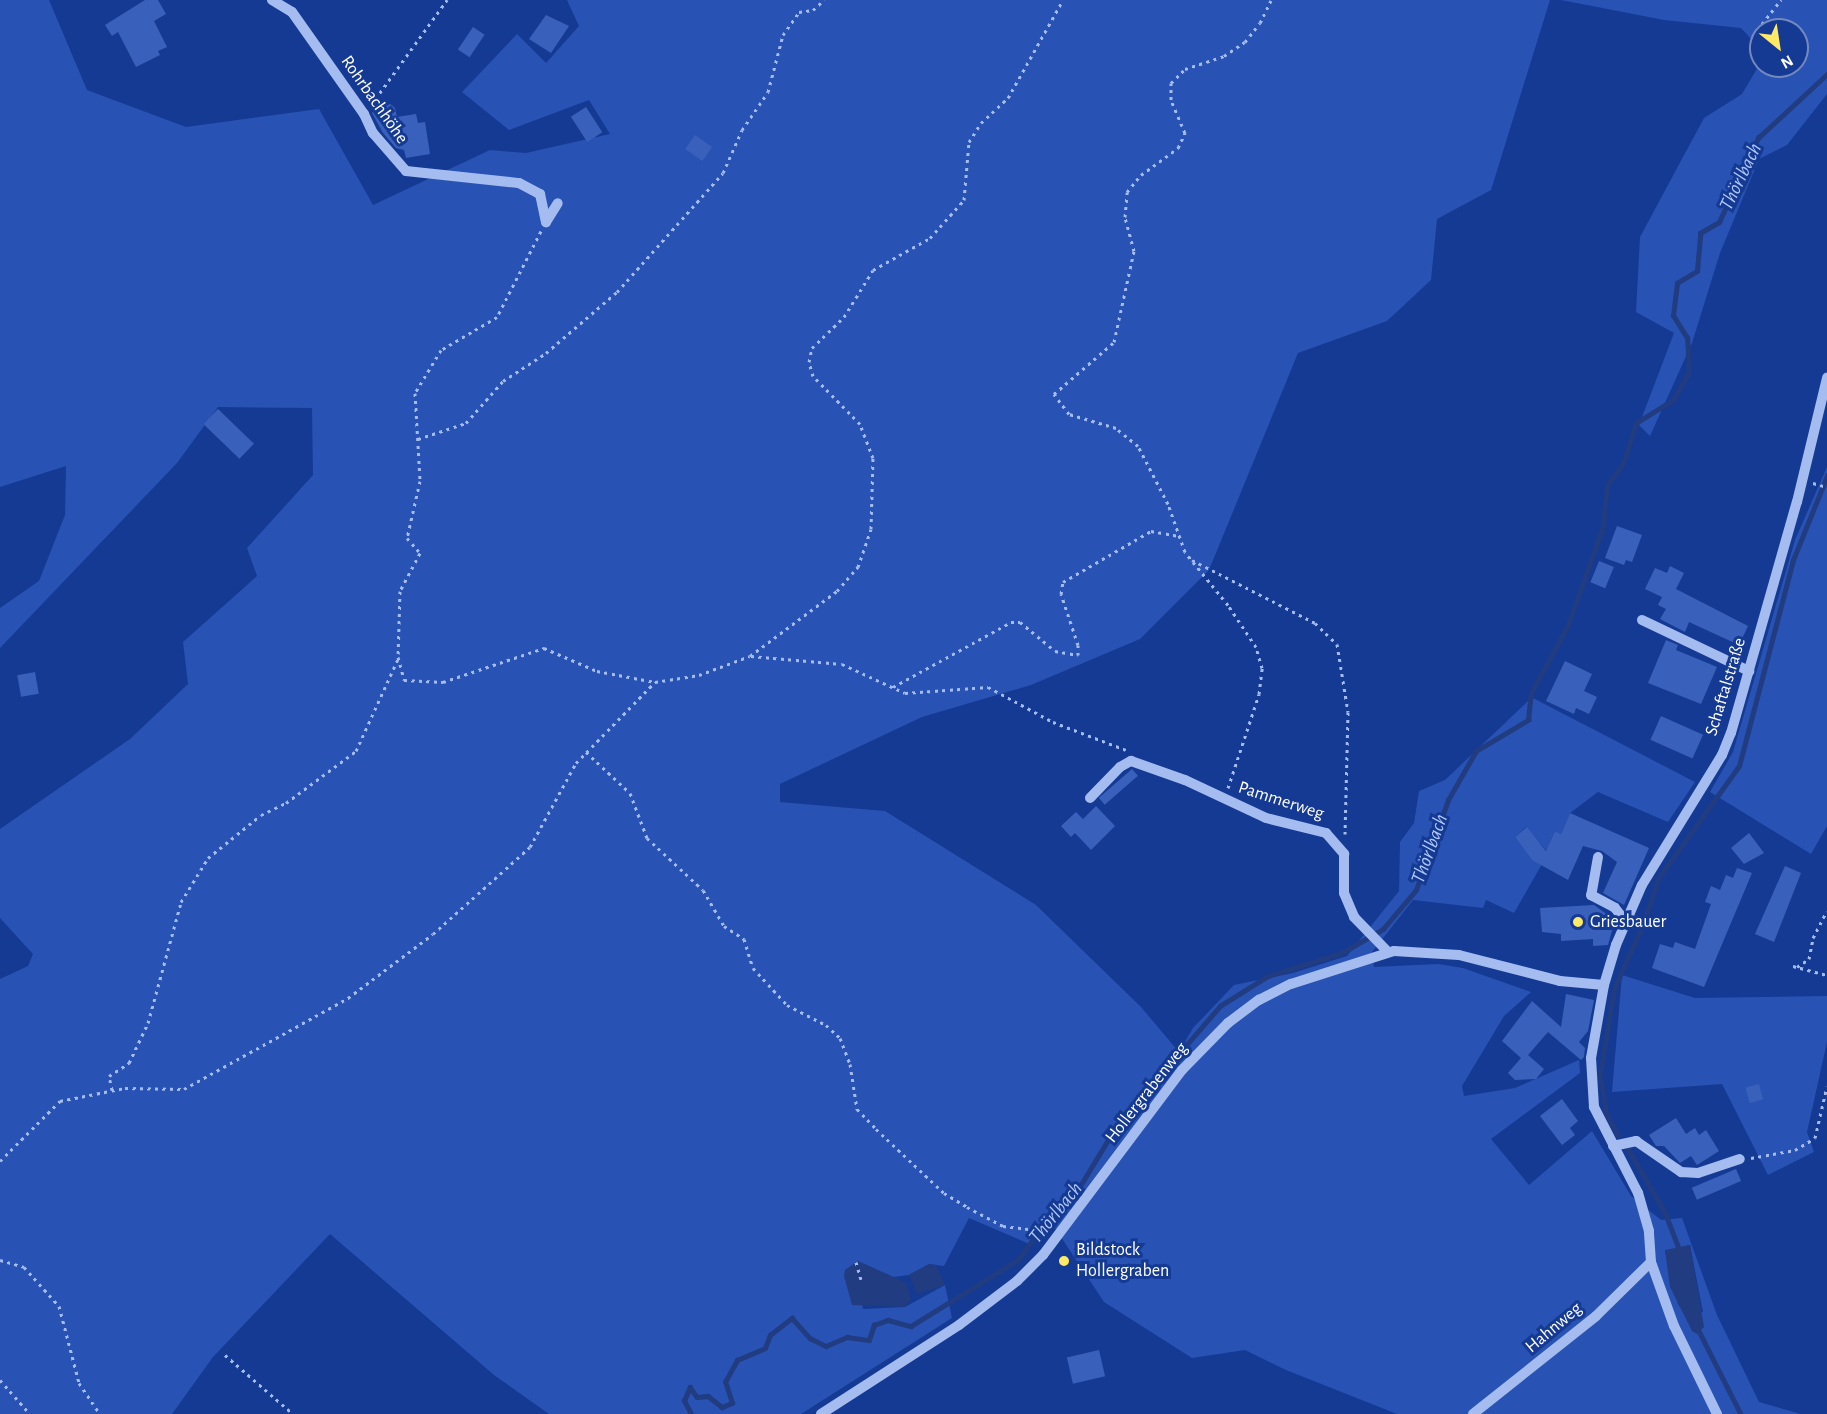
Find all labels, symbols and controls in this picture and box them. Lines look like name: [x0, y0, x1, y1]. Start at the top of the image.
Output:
north arrow: [1749, 18, 1809, 78]
street label: Rohrbachhöhe: [336, 52, 412, 148]
text: N: [1778, 52, 1796, 72]
water label: Thörlbach: [1714, 139, 1768, 215]
street label: Schaftalstraße: [1701, 635, 1751, 739]
street label: Pammerweg: [1235, 777, 1327, 825]
water label: Thörlbach: [1406, 811, 1454, 887]
place label: Griesbauer: [1590, 911, 1666, 933]
marker: Griesbauer: [1571, 915, 1585, 929]
street label: Hollergrabenweg: [1101, 1038, 1193, 1148]
water label: Thörlbach: [1024, 1177, 1088, 1249]
place label: Bildstock Hollergraben: [1076, 1240, 1169, 1282]
marker: Bildstock Hollergraben: [1057, 1254, 1071, 1268]
street label: Hahnweg: [1521, 1298, 1587, 1358]

